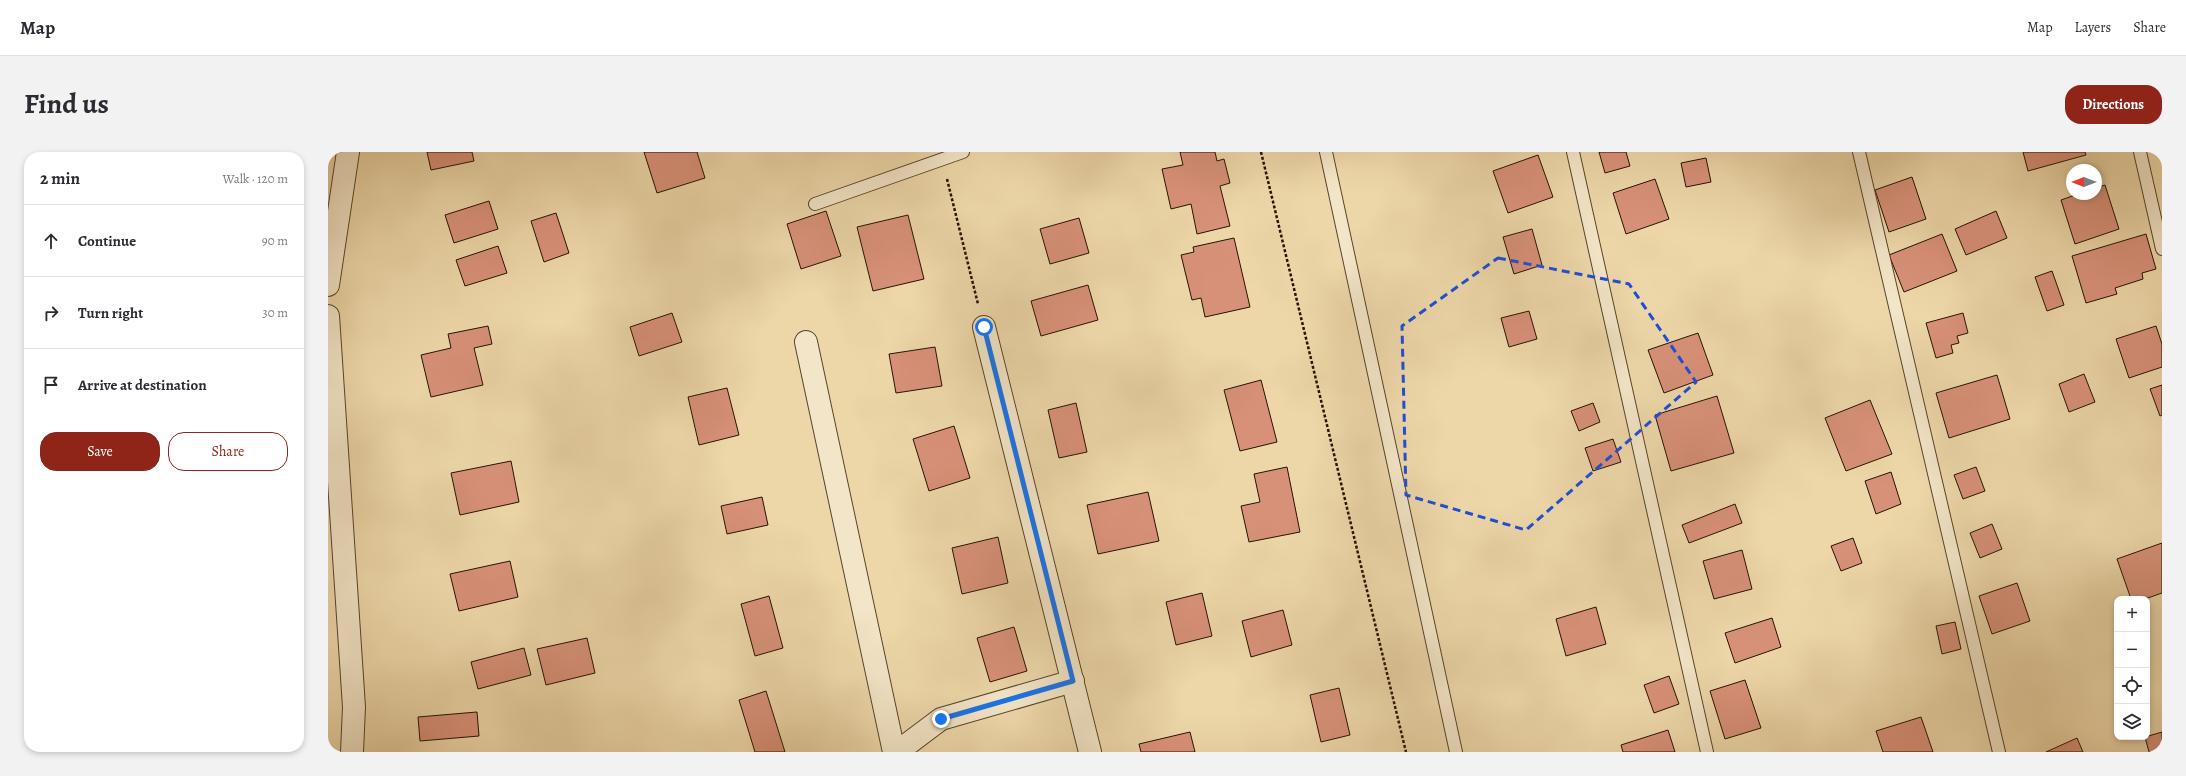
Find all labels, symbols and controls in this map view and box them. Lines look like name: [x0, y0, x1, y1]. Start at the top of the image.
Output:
text: Map: [20, 15, 55, 41]
text: Map: [2027, 18, 2053, 37]
text: Layers: [2075, 18, 2111, 37]
text: Share: [2133, 18, 2166, 37]
text: Find us: [24, 85, 109, 123]
button: Directions: [2065, 85, 2162, 124]
north arrow: [2066, 164, 2102, 200]
text: 2 min: [40, 167, 80, 190]
text: Walk · 120 m: [223, 170, 288, 187]
icon: ahead: [40, 230, 62, 252]
text: Continue: [78, 231, 136, 251]
text: 90 m: [262, 232, 288, 249]
icon: right: [40, 302, 62, 324]
text: Turn right: [78, 303, 143, 323]
text: 30 m: [262, 304, 288, 321]
route start: [975, 318, 993, 336]
icon: arrive: [40, 374, 62, 396]
text: Arrive at destination: [78, 375, 207, 395]
button: Save: [40, 432, 160, 471]
button: Share: [168, 432, 288, 471]
map controls: [2114, 596, 2150, 740]
button: +: [2114, 596, 2150, 632]
button: −: [2114, 632, 2150, 668]
button: locate: [2114, 668, 2150, 704]
button: layers: [2114, 704, 2150, 740]
route end: [932, 710, 950, 728]

